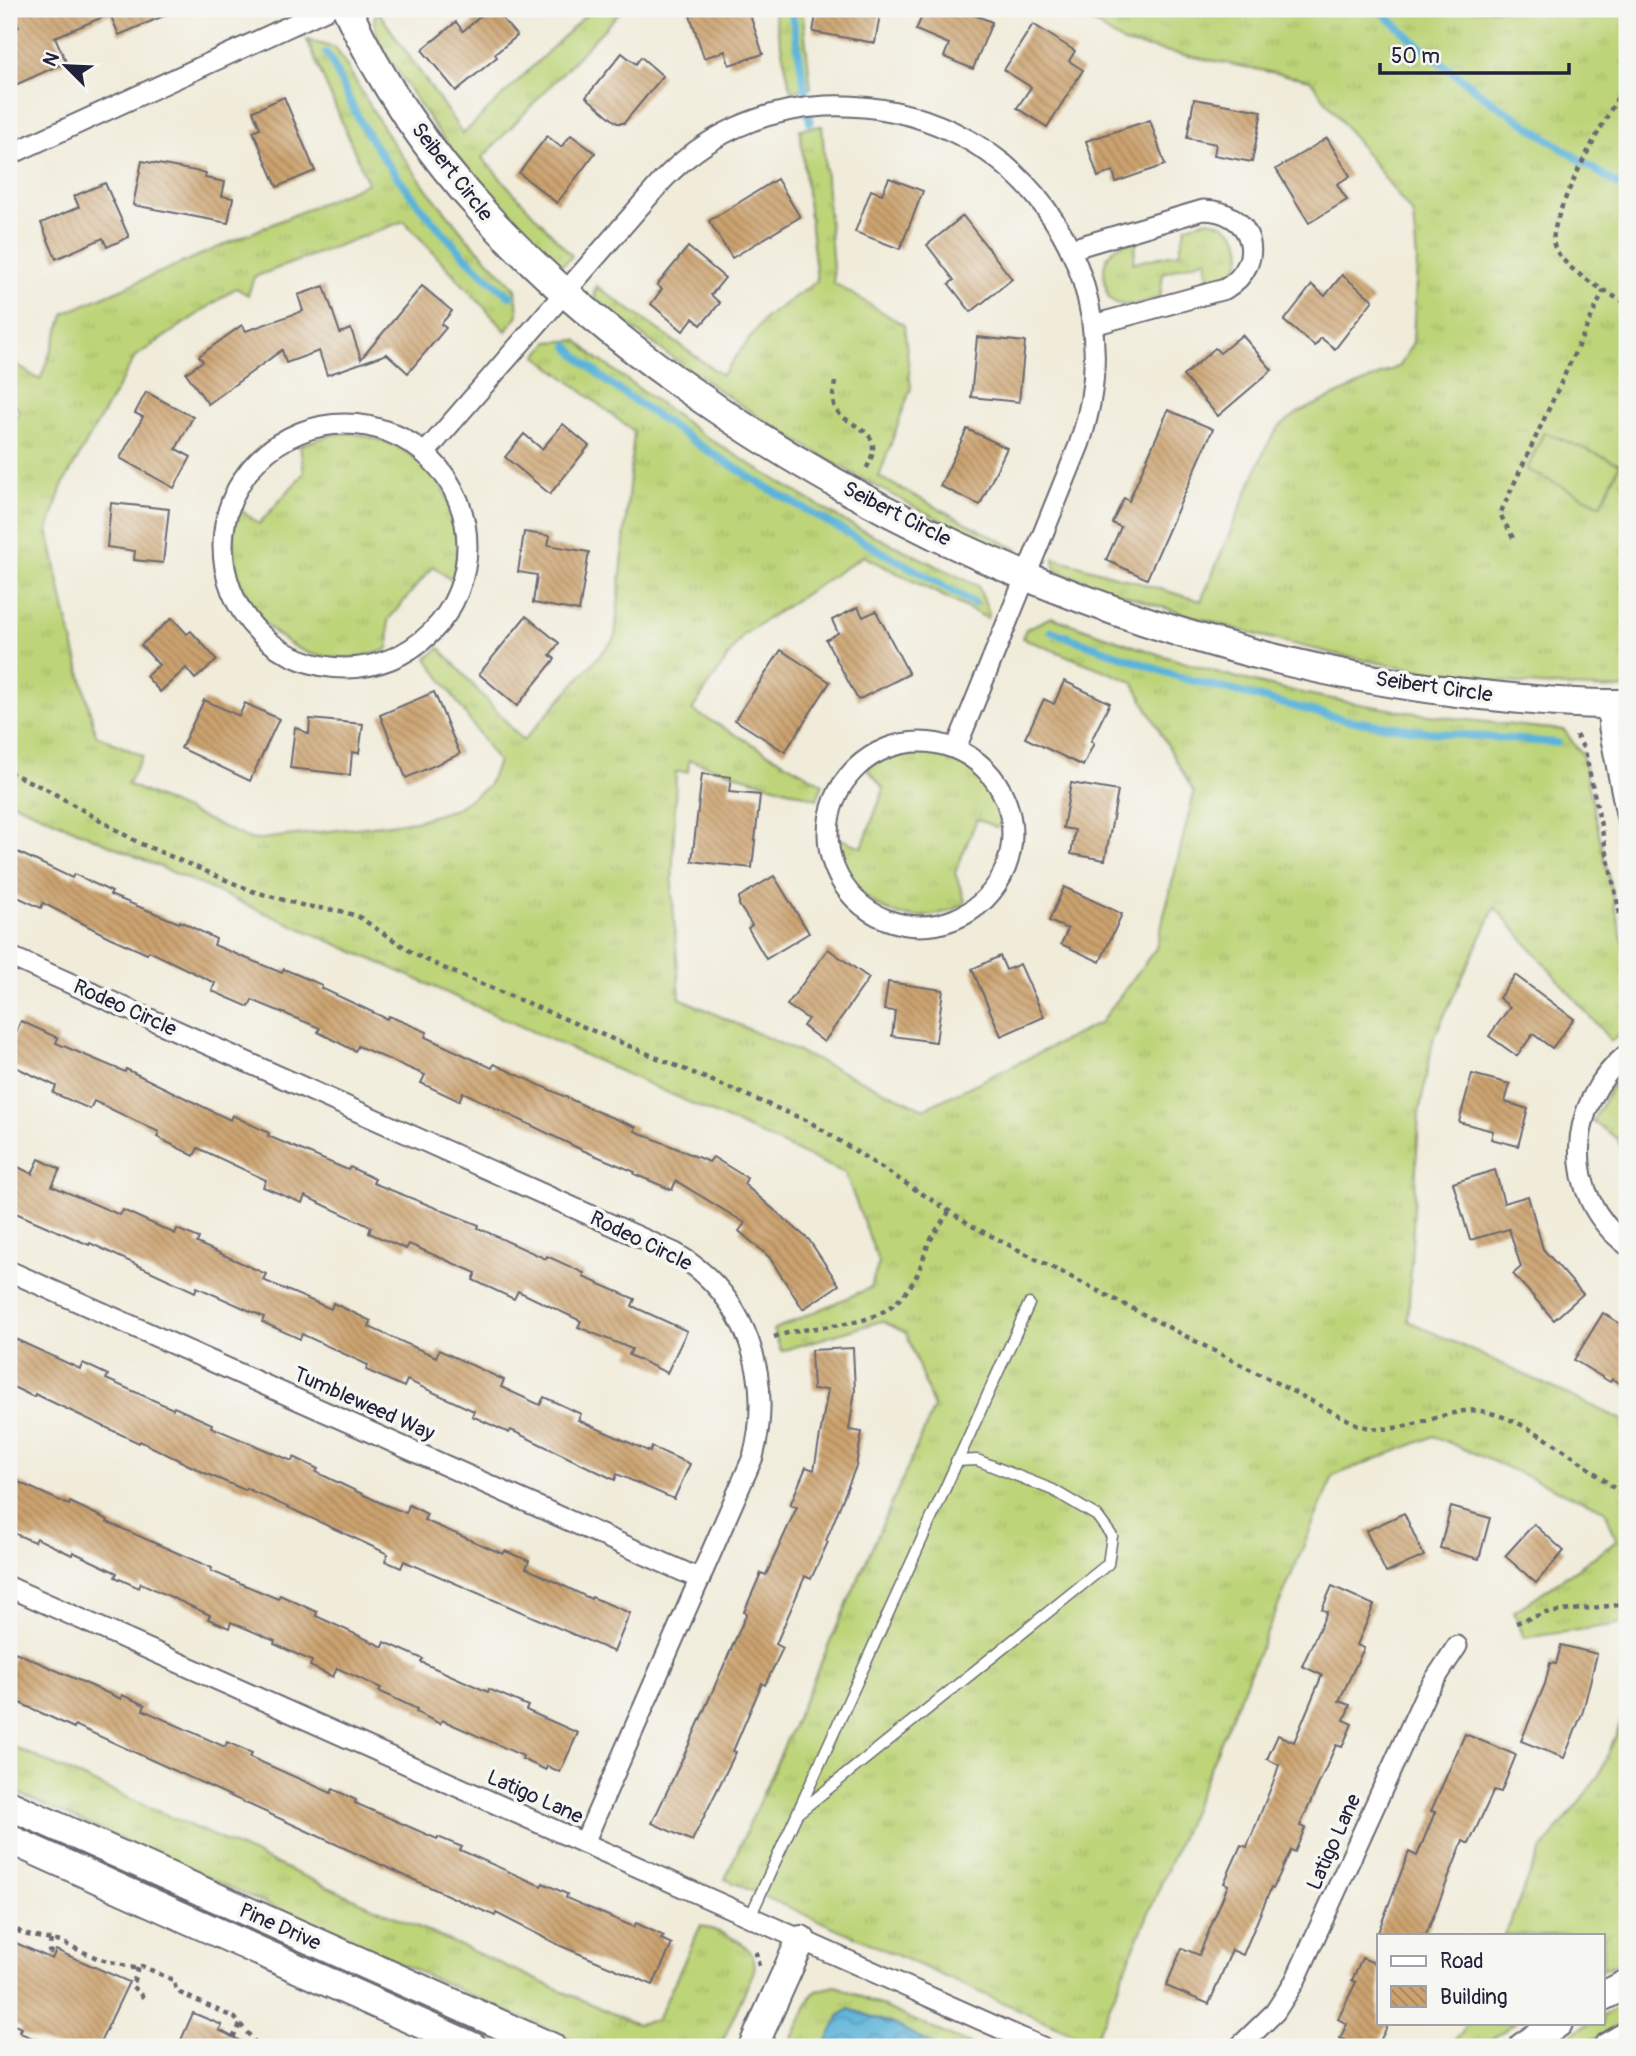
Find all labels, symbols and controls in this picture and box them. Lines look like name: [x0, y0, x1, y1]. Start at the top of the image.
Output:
north arrow: [32, 32, 102, 102]
scale bar: [1380, 32, 1570, 76]
text: 50 m: [1391, 43, 1440, 70]
text: N: [38, 49, 65, 70]
street label: Seibert Circle: [405, 117, 499, 227]
street label: Seibert Circle: [838, 475, 956, 553]
street label: Seibert Circle: [1374, 665, 1495, 709]
street label: Rodeo Circle: [69, 973, 181, 1043]
street label: Rodeo Circle: [585, 1205, 697, 1278]
street label: Tumbleweed Way: [289, 1361, 439, 1447]
street label: Latigo Lane: [483, 1764, 588, 1831]
street label: Latigo Lane: [1301, 1789, 1368, 1894]
street label: Pine Drive: [235, 1897, 326, 1957]
legend: [1377, 1934, 1604, 2024]
text: Road: [1440, 1948, 1484, 1975]
text: Building: [1440, 1984, 1507, 2011]

